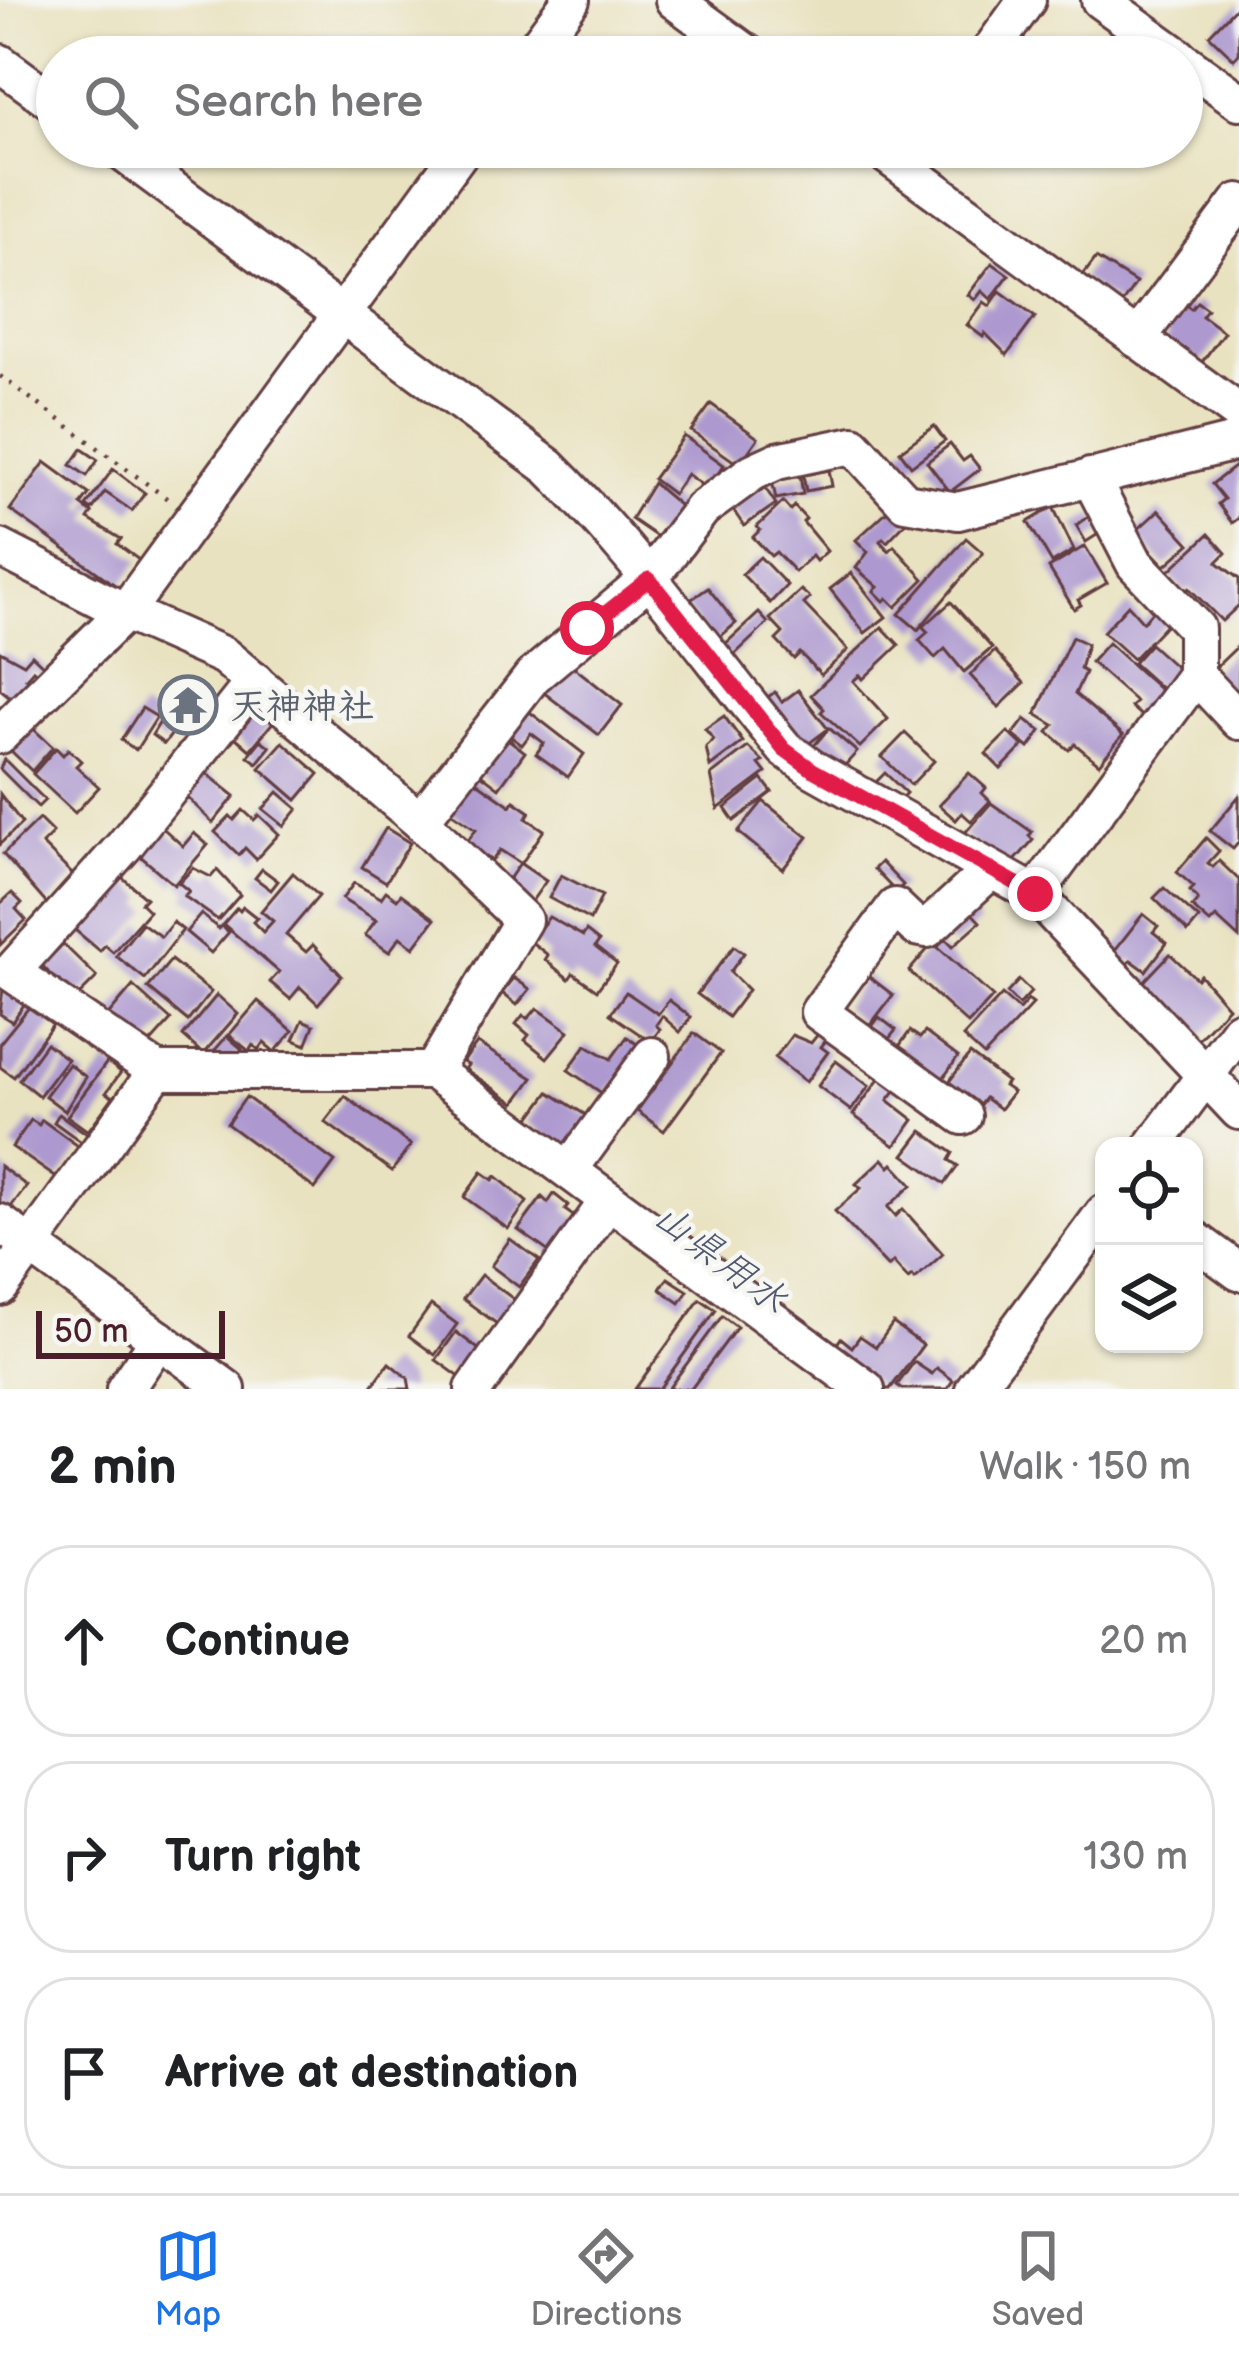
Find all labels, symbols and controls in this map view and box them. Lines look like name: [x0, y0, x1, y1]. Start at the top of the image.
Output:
search box: [36, 36, 1203, 168]
icon: search: [78, 69, 144, 135]
text: Search here: [174, 75, 423, 130]
route start: [560, 601, 614, 655]
temple icon: 天神神社: [157, 674, 219, 736]
place label: 天神神社: [230, 686, 374, 729]
route end: [1008, 867, 1062, 921]
map controls: [1095, 1137, 1203, 1353]
button: locate: [1095, 1137, 1203, 1245]
water label: 山県用水: [643, 1193, 796, 1325]
button: layers: [1095, 1245, 1203, 1353]
scale bar: [36, 1305, 225, 1358]
text: 50 m: [54, 1312, 129, 1352]
text: 2 min: [48, 1437, 177, 1498]
text: Walk · 150 m: [979, 1444, 1191, 1491]
icon: ahead: [51, 1608, 117, 1674]
text: Continue: [165, 1614, 350, 1669]
text: 20 m: [1099, 1618, 1188, 1665]
icon: right: [51, 1824, 117, 1890]
text: Turn right: [165, 1830, 361, 1885]
text: 130 m: [1083, 1834, 1188, 1881]
icon: arrive: [51, 2040, 117, 2106]
text: Arrive at destination: [165, 2046, 578, 2101]
tab: Map: [155, 2223, 221, 2335]
tab: Directions: [530, 2223, 682, 2335]
tab: Saved: [992, 2223, 1084, 2335]

